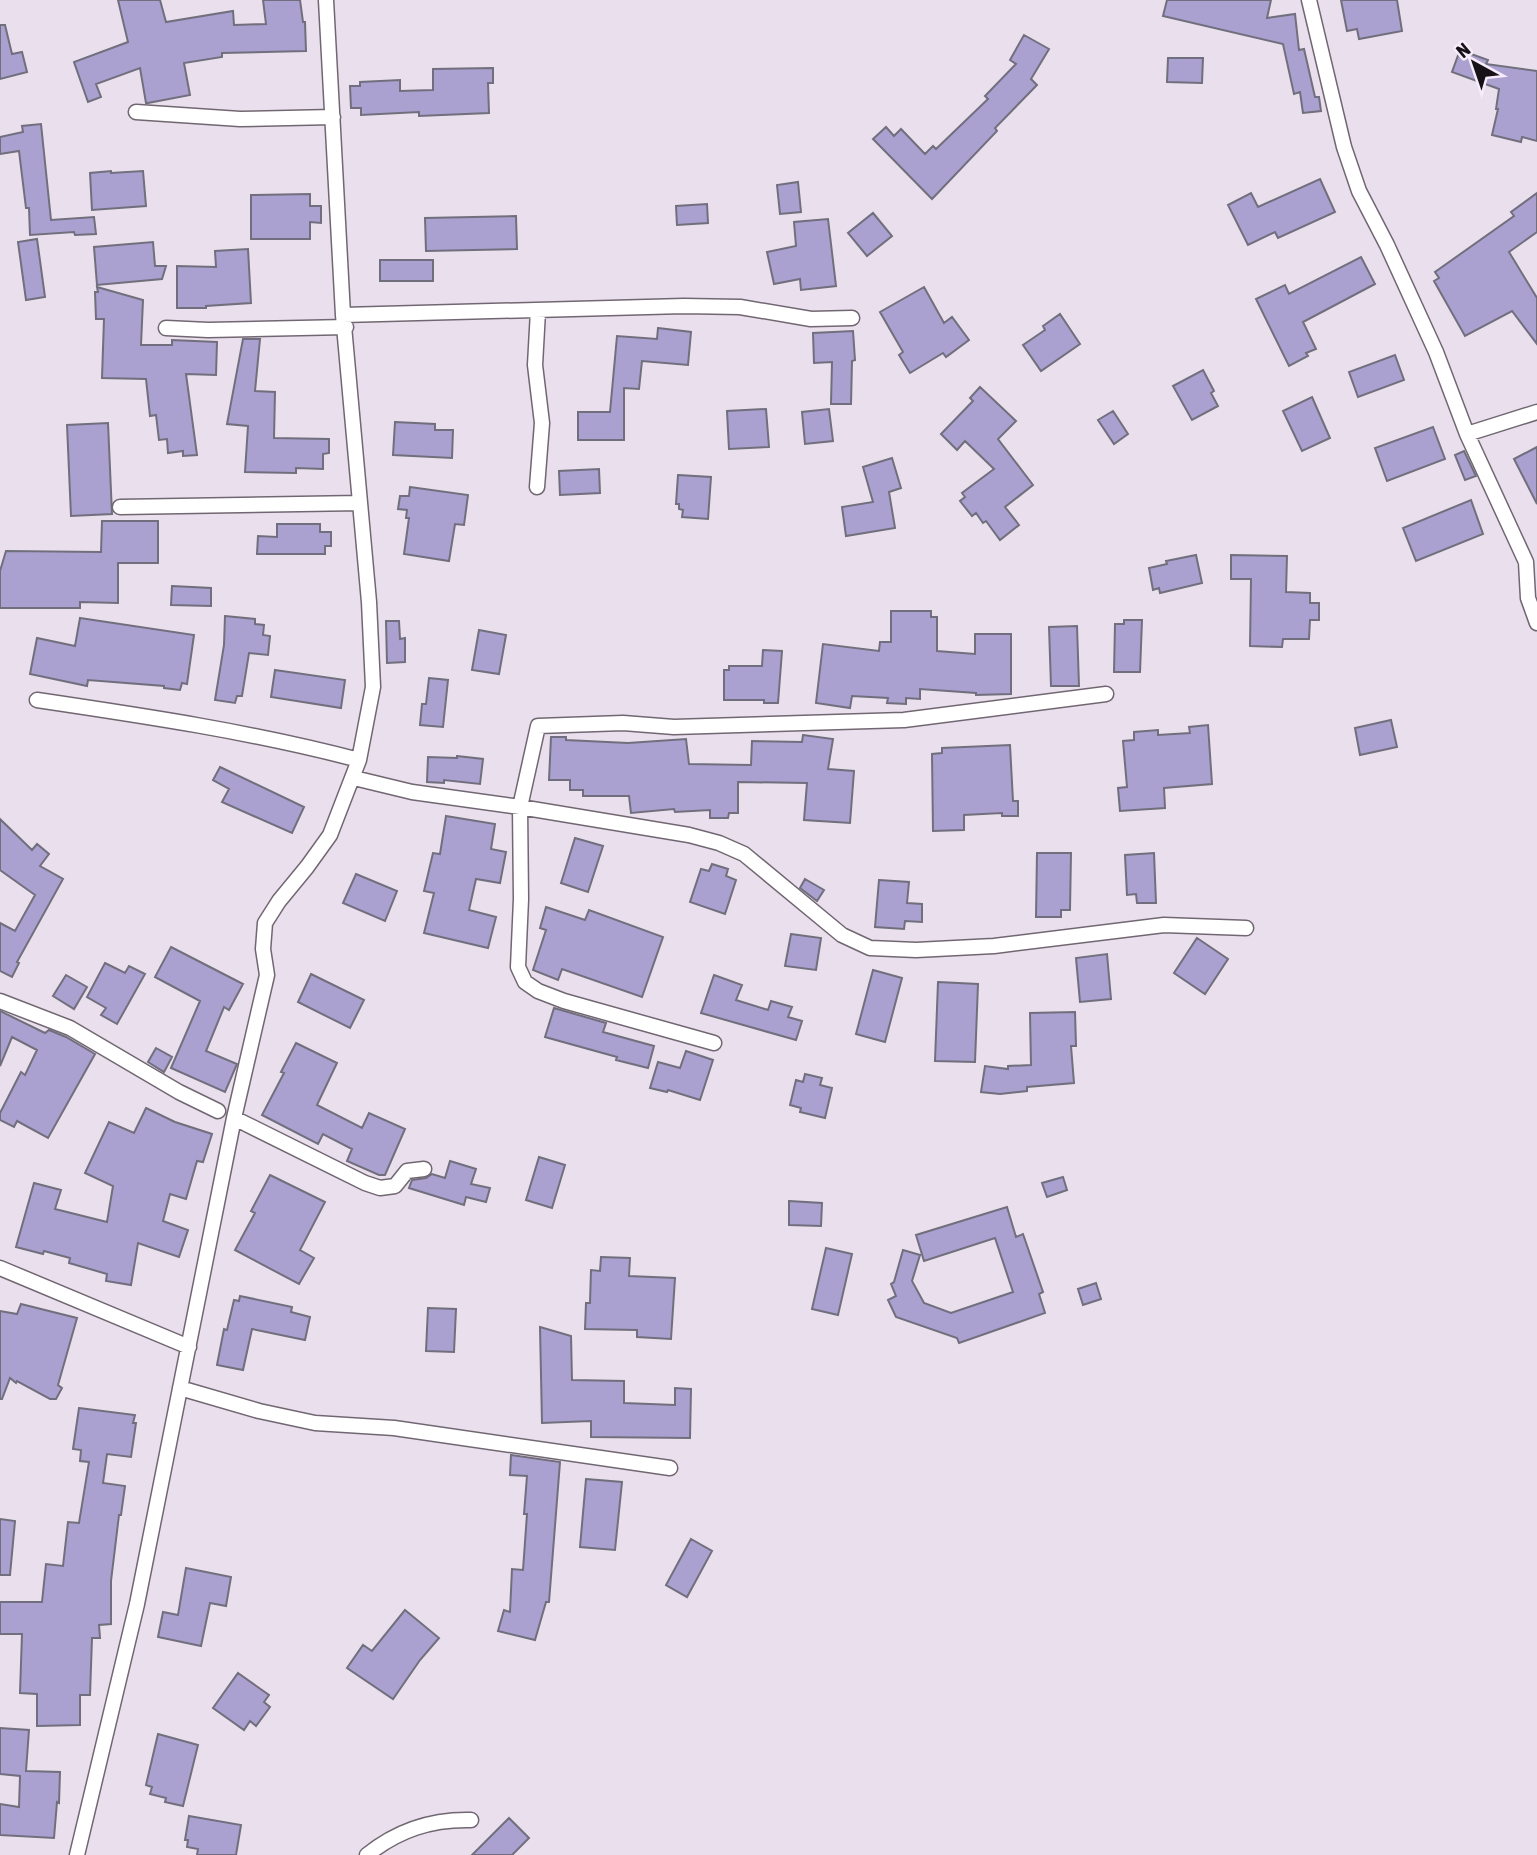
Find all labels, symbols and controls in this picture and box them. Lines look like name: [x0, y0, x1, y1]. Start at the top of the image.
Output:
north arrow: [1439, 28, 1509, 98]
text: N: [1452, 38, 1474, 62]

